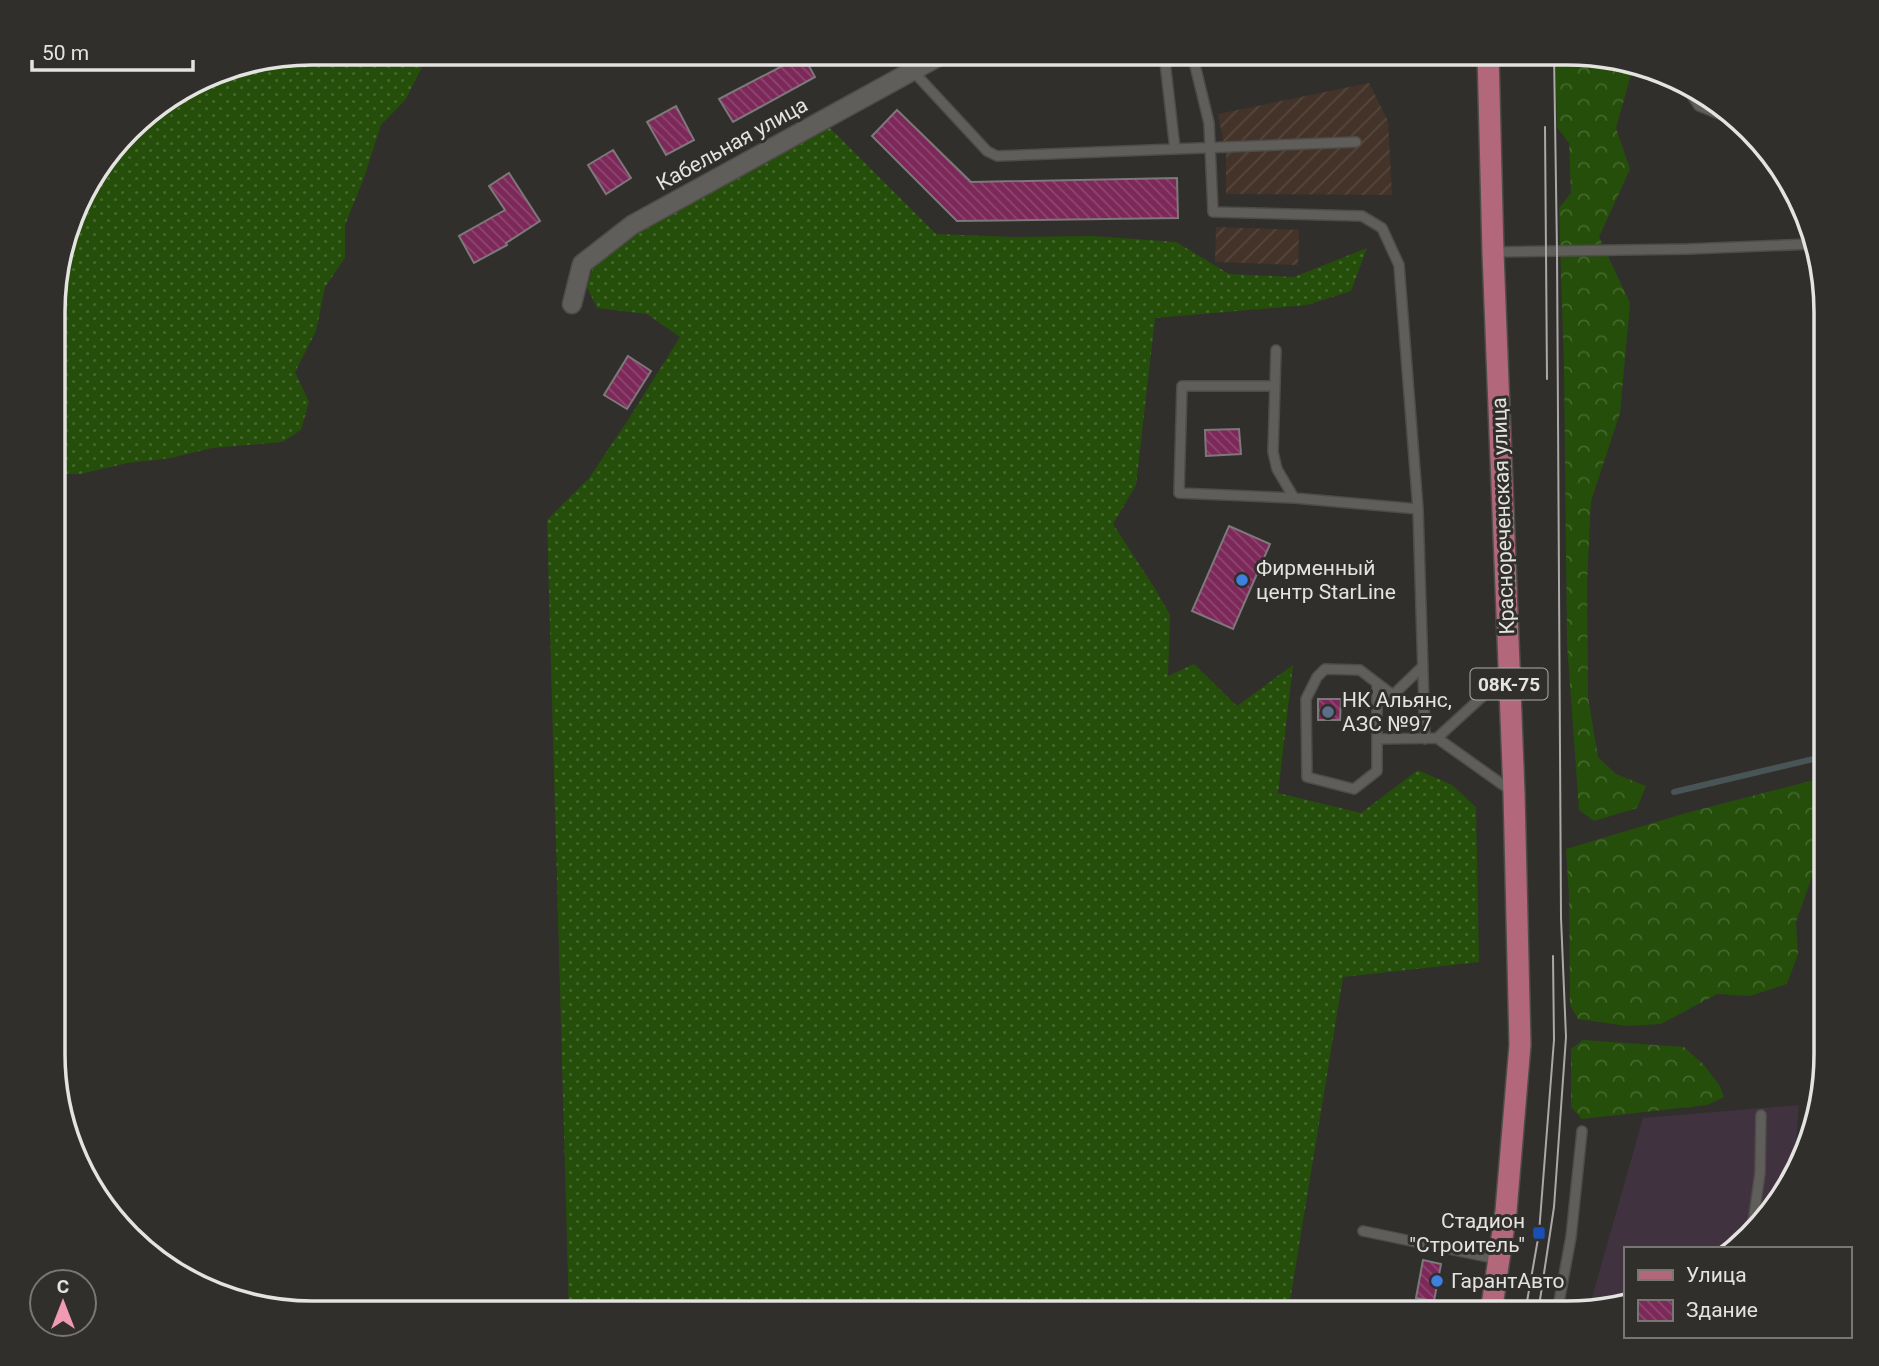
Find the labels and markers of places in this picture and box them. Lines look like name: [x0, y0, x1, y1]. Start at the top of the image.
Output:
place label: Фирменный центр StarLine: [1256, 556, 1396, 604]
marker: Фирменный центр StarLine: [1234, 572, 1250, 588]
place label: НК Альянс, АЗС №97: [1342, 688, 1452, 736]
marker: НК Альянс, АЗС №97: [1320, 704, 1336, 720]
place label: Стадион "Строитель": [1409, 1209, 1525, 1257]
marker: Стадион "Строитель": [1531, 1225, 1547, 1241]
place label: ГарантАвто: [1451, 1269, 1565, 1293]
marker: ГарантАвто: [1429, 1273, 1445, 1289]

